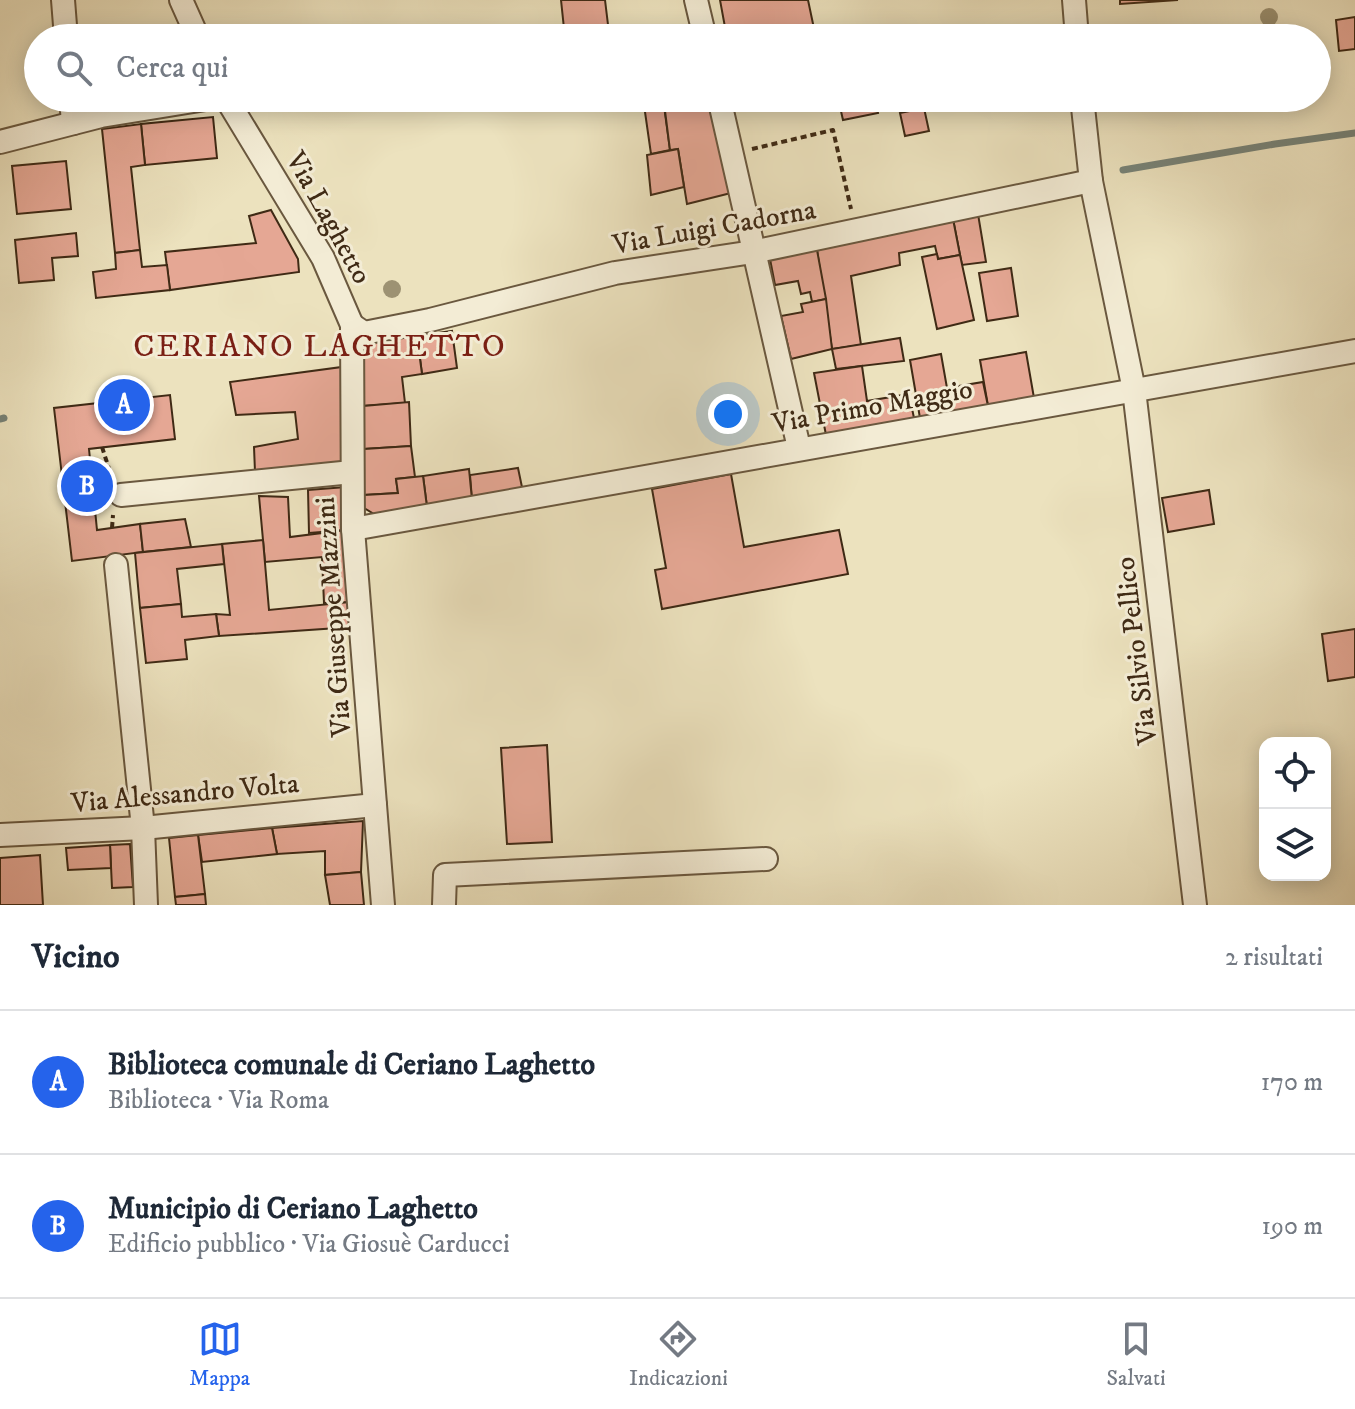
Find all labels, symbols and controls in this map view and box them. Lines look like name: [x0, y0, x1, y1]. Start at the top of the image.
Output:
search box: [24, 24, 1331, 112]
icon: search: [52, 46, 96, 90]
text: Cerca qui: [116, 50, 229, 87]
street label: Via Laghetto: [277, 144, 379, 290]
street label: Via Luigi Cadorna: [609, 192, 819, 263]
district label: CERIANO LAGHETTO: [133, 327, 507, 367]
street label: Via Primo Maggio: [768, 372, 975, 441]
pin: A: [98, 375, 150, 435]
your location: [708, 394, 748, 434]
pin: B: [61, 456, 113, 516]
street label: Via Giuseppe Mazzini: [308, 496, 359, 739]
street label: Via Silvio Pellico: [1108, 555, 1166, 748]
map controls: [1259, 737, 1331, 881]
button: locate: [1259, 737, 1331, 809]
street label: Via Alessandro Volta: [69, 766, 301, 821]
button: layers: [1259, 809, 1331, 881]
text: Vicino: [32, 936, 120, 978]
text: 2 risultati: [1225, 941, 1323, 974]
text: Biblioteca comunale di Ceriano Laghetto: [108, 1047, 595, 1084]
text: A: [50, 1066, 66, 1099]
text: 170 m: [1261, 1066, 1323, 1099]
text: Biblioteca · Via Roma: [108, 1084, 329, 1117]
text: Municipio di Ceriano Laghetto: [108, 1191, 478, 1228]
text: B: [50, 1210, 66, 1243]
text: 190 m: [1261, 1210, 1323, 1243]
text: Edificio pubblico · Via Giosuè Carducci: [108, 1228, 510, 1261]
tab: Mappa: [189, 1317, 250, 1392]
tab: Indicazioni: [629, 1317, 728, 1392]
tab: Salvati: [1107, 1317, 1166, 1392]

